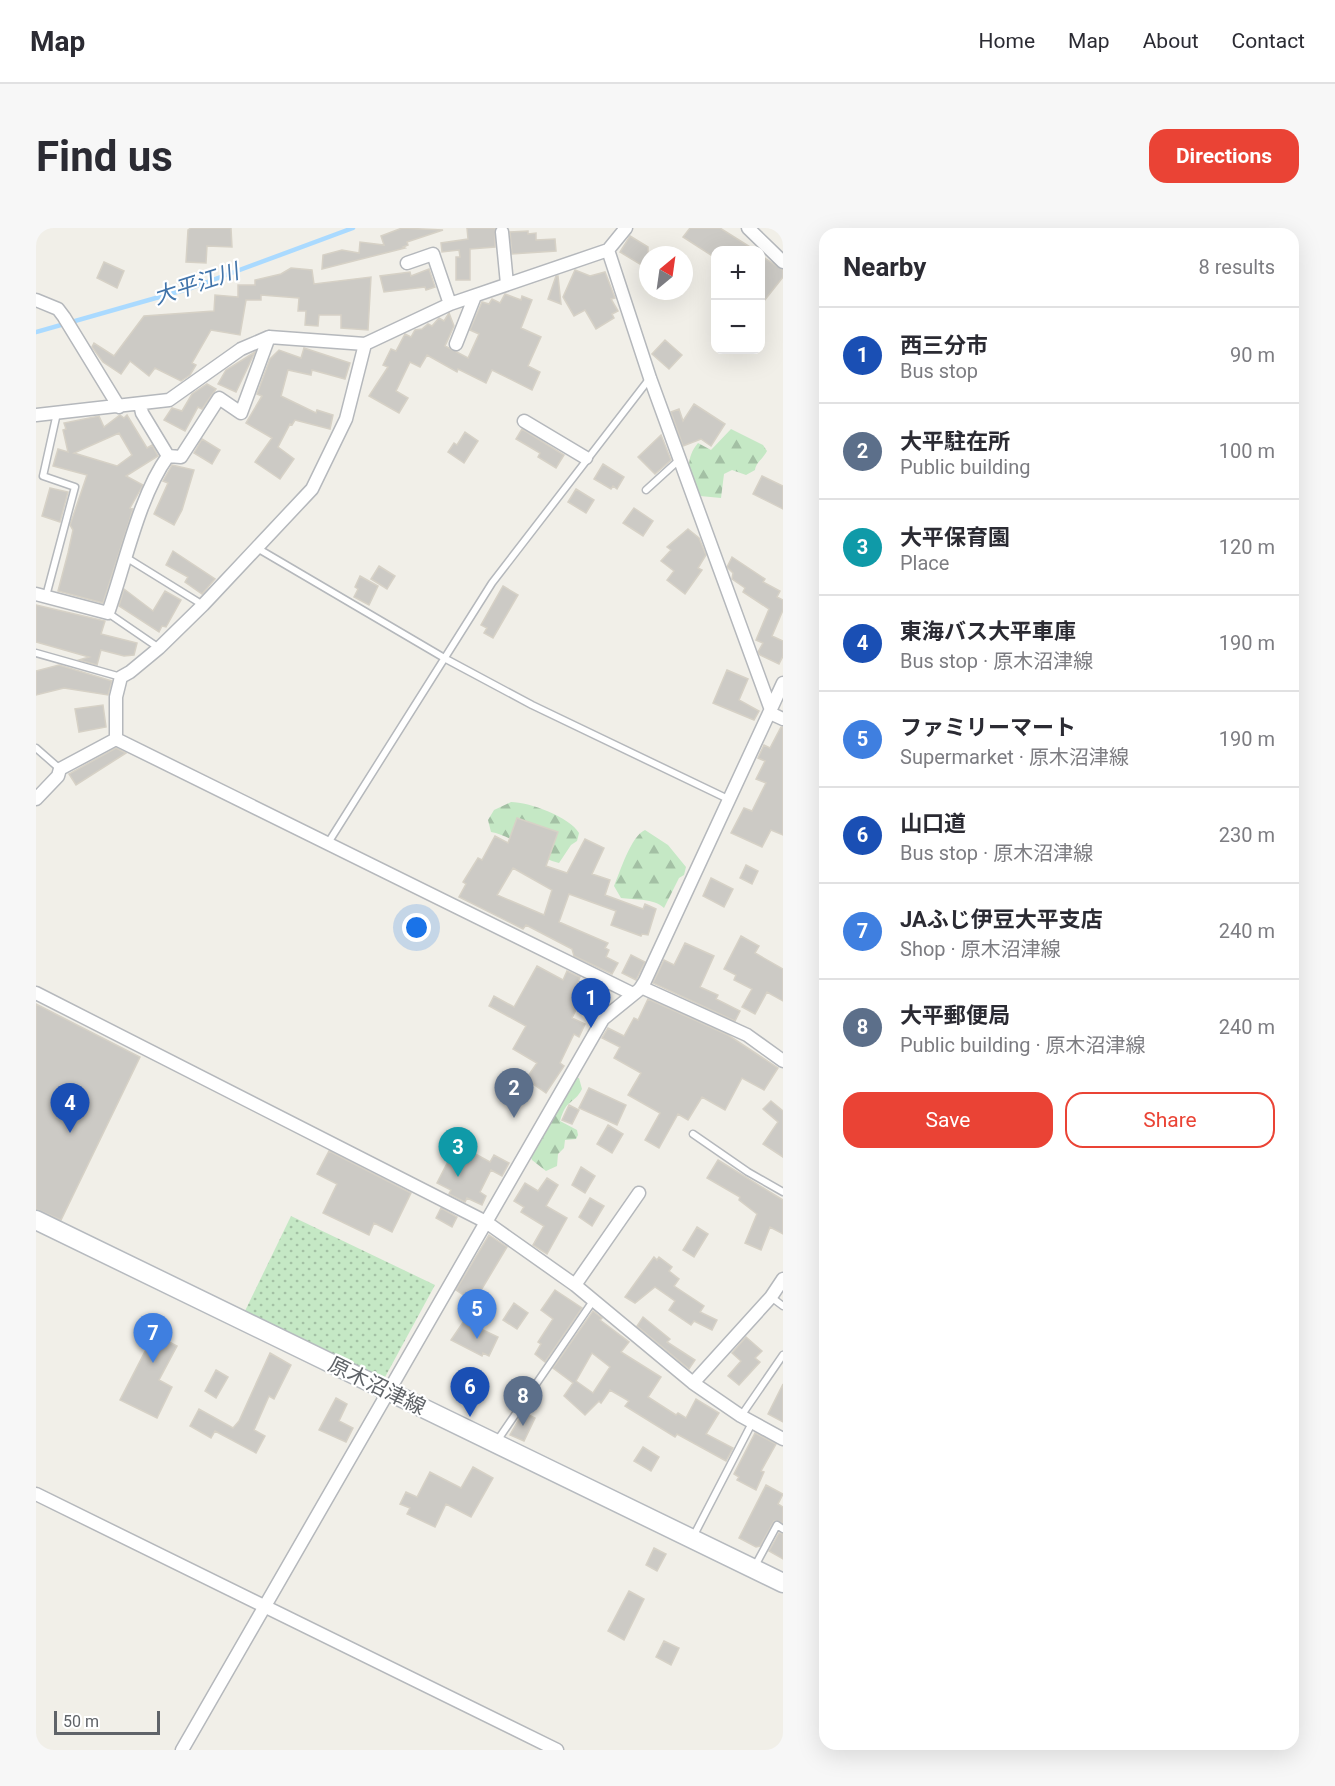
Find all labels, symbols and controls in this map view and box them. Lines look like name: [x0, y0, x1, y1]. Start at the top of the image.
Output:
text: Map: [30, 25, 85, 58]
text: Home: [979, 29, 1035, 53]
text: Map: [1068, 29, 1110, 53]
text: About: [1143, 29, 1199, 53]
text: Contact: [1232, 29, 1305, 53]
button: Directions: [1149, 129, 1299, 183]
text: Find us: [36, 132, 173, 181]
north arrow: [639, 246, 693, 300]
map controls: [711, 246, 765, 354]
button: +: [711, 246, 765, 300]
text: Nearby: [843, 252, 926, 282]
text: 8 results: [1199, 255, 1275, 279]
water label: 大平江川: [150, 258, 244, 309]
button: −: [711, 300, 765, 354]
text: 西三分市: [900, 333, 988, 358]
text: 1: [857, 343, 868, 367]
text: 90 m: [1230, 343, 1275, 367]
text: Bus stop: [900, 359, 978, 383]
text: 大平駐在所: [900, 429, 1010, 454]
text: 2: [857, 439, 868, 463]
text: 100 m: [1219, 439, 1275, 463]
text: Public building: [900, 455, 1030, 479]
text: 大平保育園: [900, 525, 1010, 550]
text: 3: [857, 535, 868, 559]
text: 120 m: [1219, 535, 1275, 559]
text: Place: [900, 551, 949, 575]
text: 東海バス大平車庫: [900, 619, 1076, 644]
text: 4: [857, 631, 868, 655]
text: 190 m: [1219, 631, 1275, 655]
text: Bus stop · 原木沼津線: [900, 649, 1093, 673]
text: ファミリーマート: [900, 715, 1076, 740]
text: 5: [857, 727, 868, 751]
text: 190 m: [1219, 727, 1275, 751]
text: Supermarket · 原木沼津線: [900, 745, 1129, 769]
text: 山口道: [900, 811, 966, 836]
text: 6: [857, 823, 868, 847]
text: 230 m: [1219, 823, 1275, 847]
text: Bus stop · 原木沼津線: [900, 841, 1093, 865]
text: JAふじ伊豆大平支店: [900, 907, 1103, 932]
your location: [402, 913, 431, 942]
text: 7: [857, 919, 868, 943]
text: 240 m: [1219, 919, 1275, 943]
text: Shop · 原木沼津線: [900, 937, 1061, 961]
pin: 1: [572, 978, 610, 1028]
text: 大平郵便局: [900, 1003, 1010, 1028]
text: 8: [857, 1015, 868, 1039]
text: 240 m: [1219, 1015, 1275, 1039]
text: Public building · 原木沼津線: [900, 1033, 1146, 1057]
pin: 2: [494, 1068, 534, 1118]
pin: 4: [51, 1084, 90, 1133]
button: Save: [843, 1092, 1053, 1148]
button: Share: [1065, 1092, 1275, 1148]
pin: 3: [438, 1128, 478, 1177]
pin: 5: [458, 1290, 496, 1339]
pin: 7: [134, 1314, 172, 1363]
street label: 原木沼津線: [325, 1352, 429, 1420]
pin: 6: [450, 1368, 490, 1417]
pin: 8: [504, 1376, 542, 1426]
scale bar: [54, 1708, 160, 1736]
text: 50 m: [63, 1712, 99, 1731]

